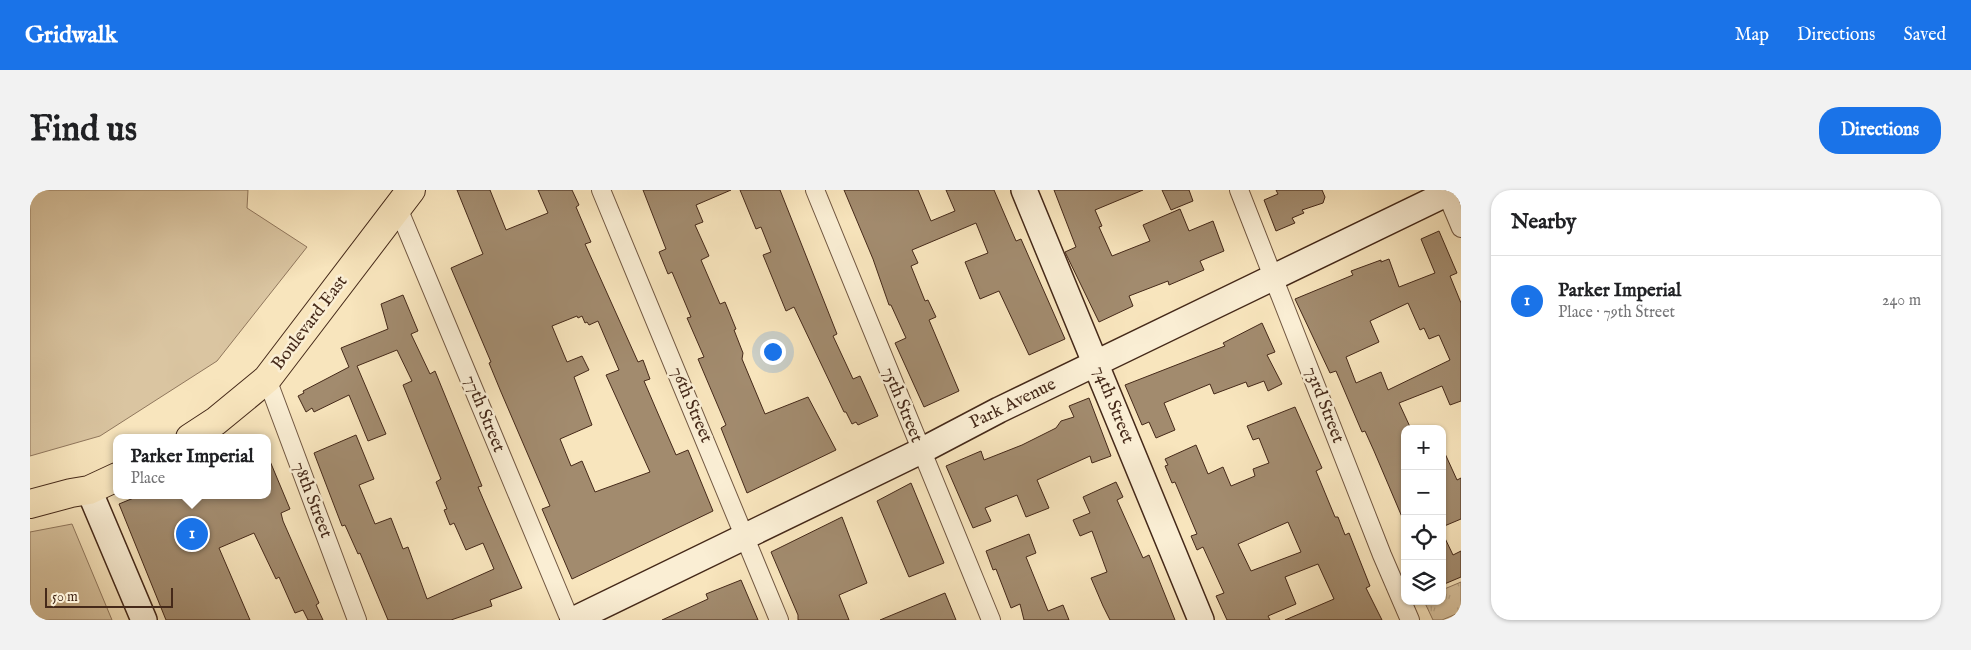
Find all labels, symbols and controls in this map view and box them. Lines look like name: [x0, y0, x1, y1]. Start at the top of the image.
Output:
text: Gridwalk: [25, 20, 117, 51]
text: Map: [1735, 24, 1769, 47]
text: Directions: [1797, 24, 1875, 47]
text: Saved: [1903, 24, 1946, 47]
button: Directions: [1819, 107, 1941, 154]
text: Find us: [30, 108, 137, 153]
text: Nearby: [1511, 209, 1576, 236]
street label: Boulevard East: [267, 271, 353, 375]
text: Parker Imperial: [1558, 279, 1681, 303]
text: 1: [1524, 291, 1530, 311]
text: 240 m: [1882, 291, 1921, 311]
text: Place · 79th Street: [1558, 303, 1675, 323]
your location: [760, 339, 786, 365]
street label: 76th Street: [665, 363, 717, 447]
street label: 74th Street: [1087, 363, 1139, 447]
street label: 75th Street: [876, 364, 928, 446]
street label: 73rd Street: [1299, 364, 1349, 446]
street label: 77th Street: [458, 372, 510, 456]
street label: Park Avenue: [966, 373, 1060, 435]
map controls: [1401, 425, 1446, 605]
button: +: [1401, 425, 1446, 470]
popup: [113, 434, 271, 499]
text: Parker Imperial: [130, 445, 254, 469]
street label: 78th Street: [287, 459, 337, 541]
text: Place: [130, 469, 165, 489]
button: −: [1401, 470, 1446, 515]
pin: 1: [176, 515, 208, 553]
button: locate: [1401, 515, 1446, 560]
button: layers: [1401, 560, 1446, 605]
scale bar: [45, 585, 172, 608]
text: 50 m: [52, 588, 78, 606]

